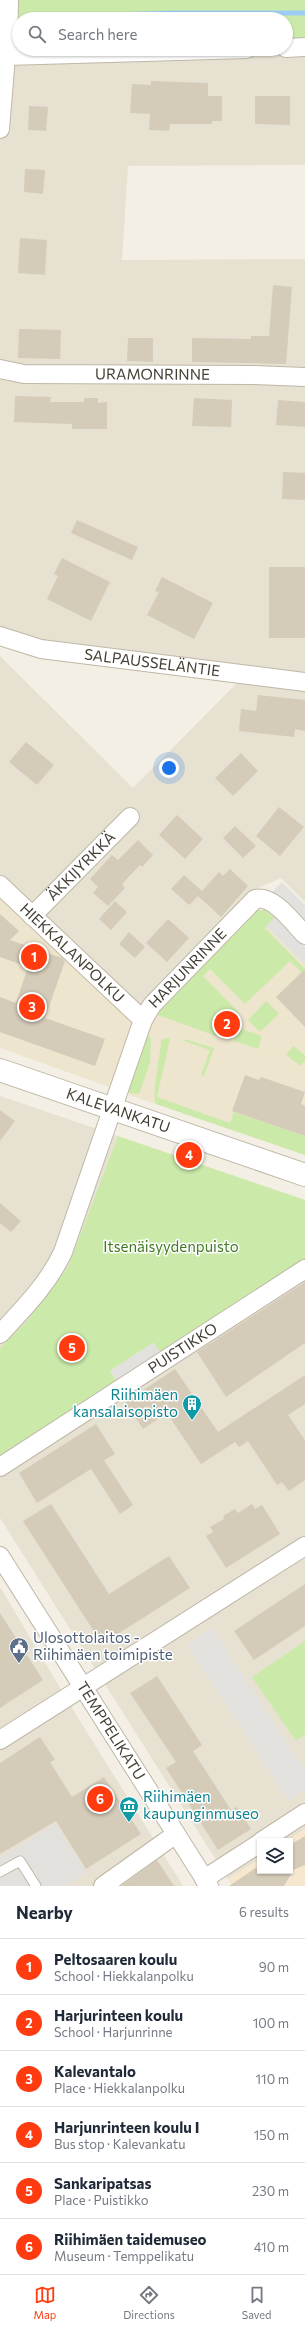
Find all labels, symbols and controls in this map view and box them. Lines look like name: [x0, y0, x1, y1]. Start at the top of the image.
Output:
search box: [12, 12, 293, 56]
icon: search: [26, 23, 48, 45]
text: Search here: [58, 25, 137, 43]
street label: URAMONRINNE: [95, 364, 210, 383]
street label: SALPAUSSELÄNTIE: [83, 644, 221, 679]
your location: [159, 758, 179, 778]
street label: ÄKKIJYRKKÄ: [43, 827, 118, 904]
street label: HIEKKALANPOLKU: [17, 899, 128, 1006]
street label: HARJUNRINNE: [144, 924, 230, 1011]
pin: 1: [21, 942, 47, 972]
pin: 3: [19, 992, 45, 1022]
pin: 2: [214, 1009, 240, 1039]
street label: KALEVANKATU: [64, 1084, 173, 1136]
pin: 4: [176, 1140, 202, 1170]
park label: Itsenäisyydenpuisto: [103, 1237, 239, 1255]
street label: PUISTIKKO: [144, 1318, 220, 1376]
pin: 5: [59, 1333, 85, 1363]
place label: Riihimäen kansalaisopisto: [73, 1385, 178, 1420]
building icon: Riihimäen kansalaisopisto: [181, 1393, 203, 1421]
place label: Ulosottolaitos - Riihimäen toimipiste: [33, 1628, 173, 1663]
public building icon: Ulosottolaitos - Riihimäen toimipiste: [8, 1636, 30, 1664]
street label: TEMPPELIKATU: [74, 1678, 149, 1783]
pin: 6: [87, 1784, 113, 1814]
place label: Riihimäen kaupunginmuseo: [143, 1787, 259, 1822]
museum icon: Riihimäen kaupunginmuseo: [118, 1795, 140, 1823]
map controls: [257, 1838, 293, 1874]
button: layers: [257, 1838, 293, 1874]
text: Nearby: [16, 1902, 73, 1923]
text: 6 results: [239, 1904, 289, 1920]
text: Peltosaaren koulu: [54, 1950, 177, 1968]
text: 1: [26, 1959, 32, 1975]
text: 90 m: [259, 1959, 289, 1975]
text: School · Hiekkalanpolku: [54, 1968, 194, 1984]
text: Harjurinteen koulu: [54, 2006, 183, 2024]
text: 2: [25, 2015, 33, 2031]
text: 100 m: [253, 2015, 289, 2031]
text: School · Harjunrinne: [54, 2024, 172, 2040]
text: Kalevantalo: [54, 2062, 136, 2080]
text: 3: [25, 2071, 33, 2087]
text: 110 m: [256, 2071, 289, 2087]
text: Place · Hiekkalanpolku: [54, 2080, 185, 2096]
text: Harjunrinteen koulu I: [54, 2118, 199, 2136]
text: 4: [25, 2127, 33, 2143]
text: 150 m: [254, 2127, 289, 2143]
text: Bus stop · Kalevankatu: [54, 2136, 185, 2152]
text: Sankaripatsas: [54, 2174, 151, 2192]
text: 5: [25, 2183, 33, 2199]
text: 230 m: [252, 2183, 289, 2199]
text: Place · Puistikko: [54, 2192, 148, 2208]
text: Riihimäen taidemuseo: [54, 2230, 207, 2248]
text: 6: [25, 2239, 33, 2255]
text: 410 m: [254, 2239, 289, 2255]
text: Museum · Temppelikatu: [54, 2248, 194, 2264]
tab: Map: [34, 2284, 56, 2321]
tab: Directions: [123, 2284, 175, 2321]
tab: Saved: [242, 2284, 271, 2321]

